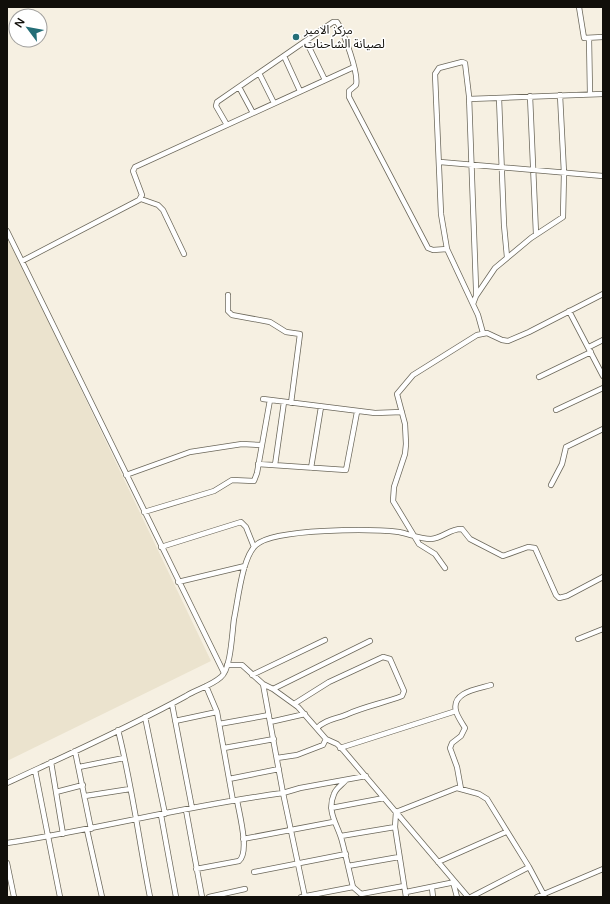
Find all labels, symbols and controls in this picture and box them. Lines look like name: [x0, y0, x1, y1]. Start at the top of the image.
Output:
north arrow: [8, 8, 48, 48]
text: N: [12, 16, 28, 30]
place label: مركز الامير لصيانة الشاحنات: [303, 23, 385, 51]
marker: مركز الامير لصيانة الشاحنات: [291, 32, 301, 42]

